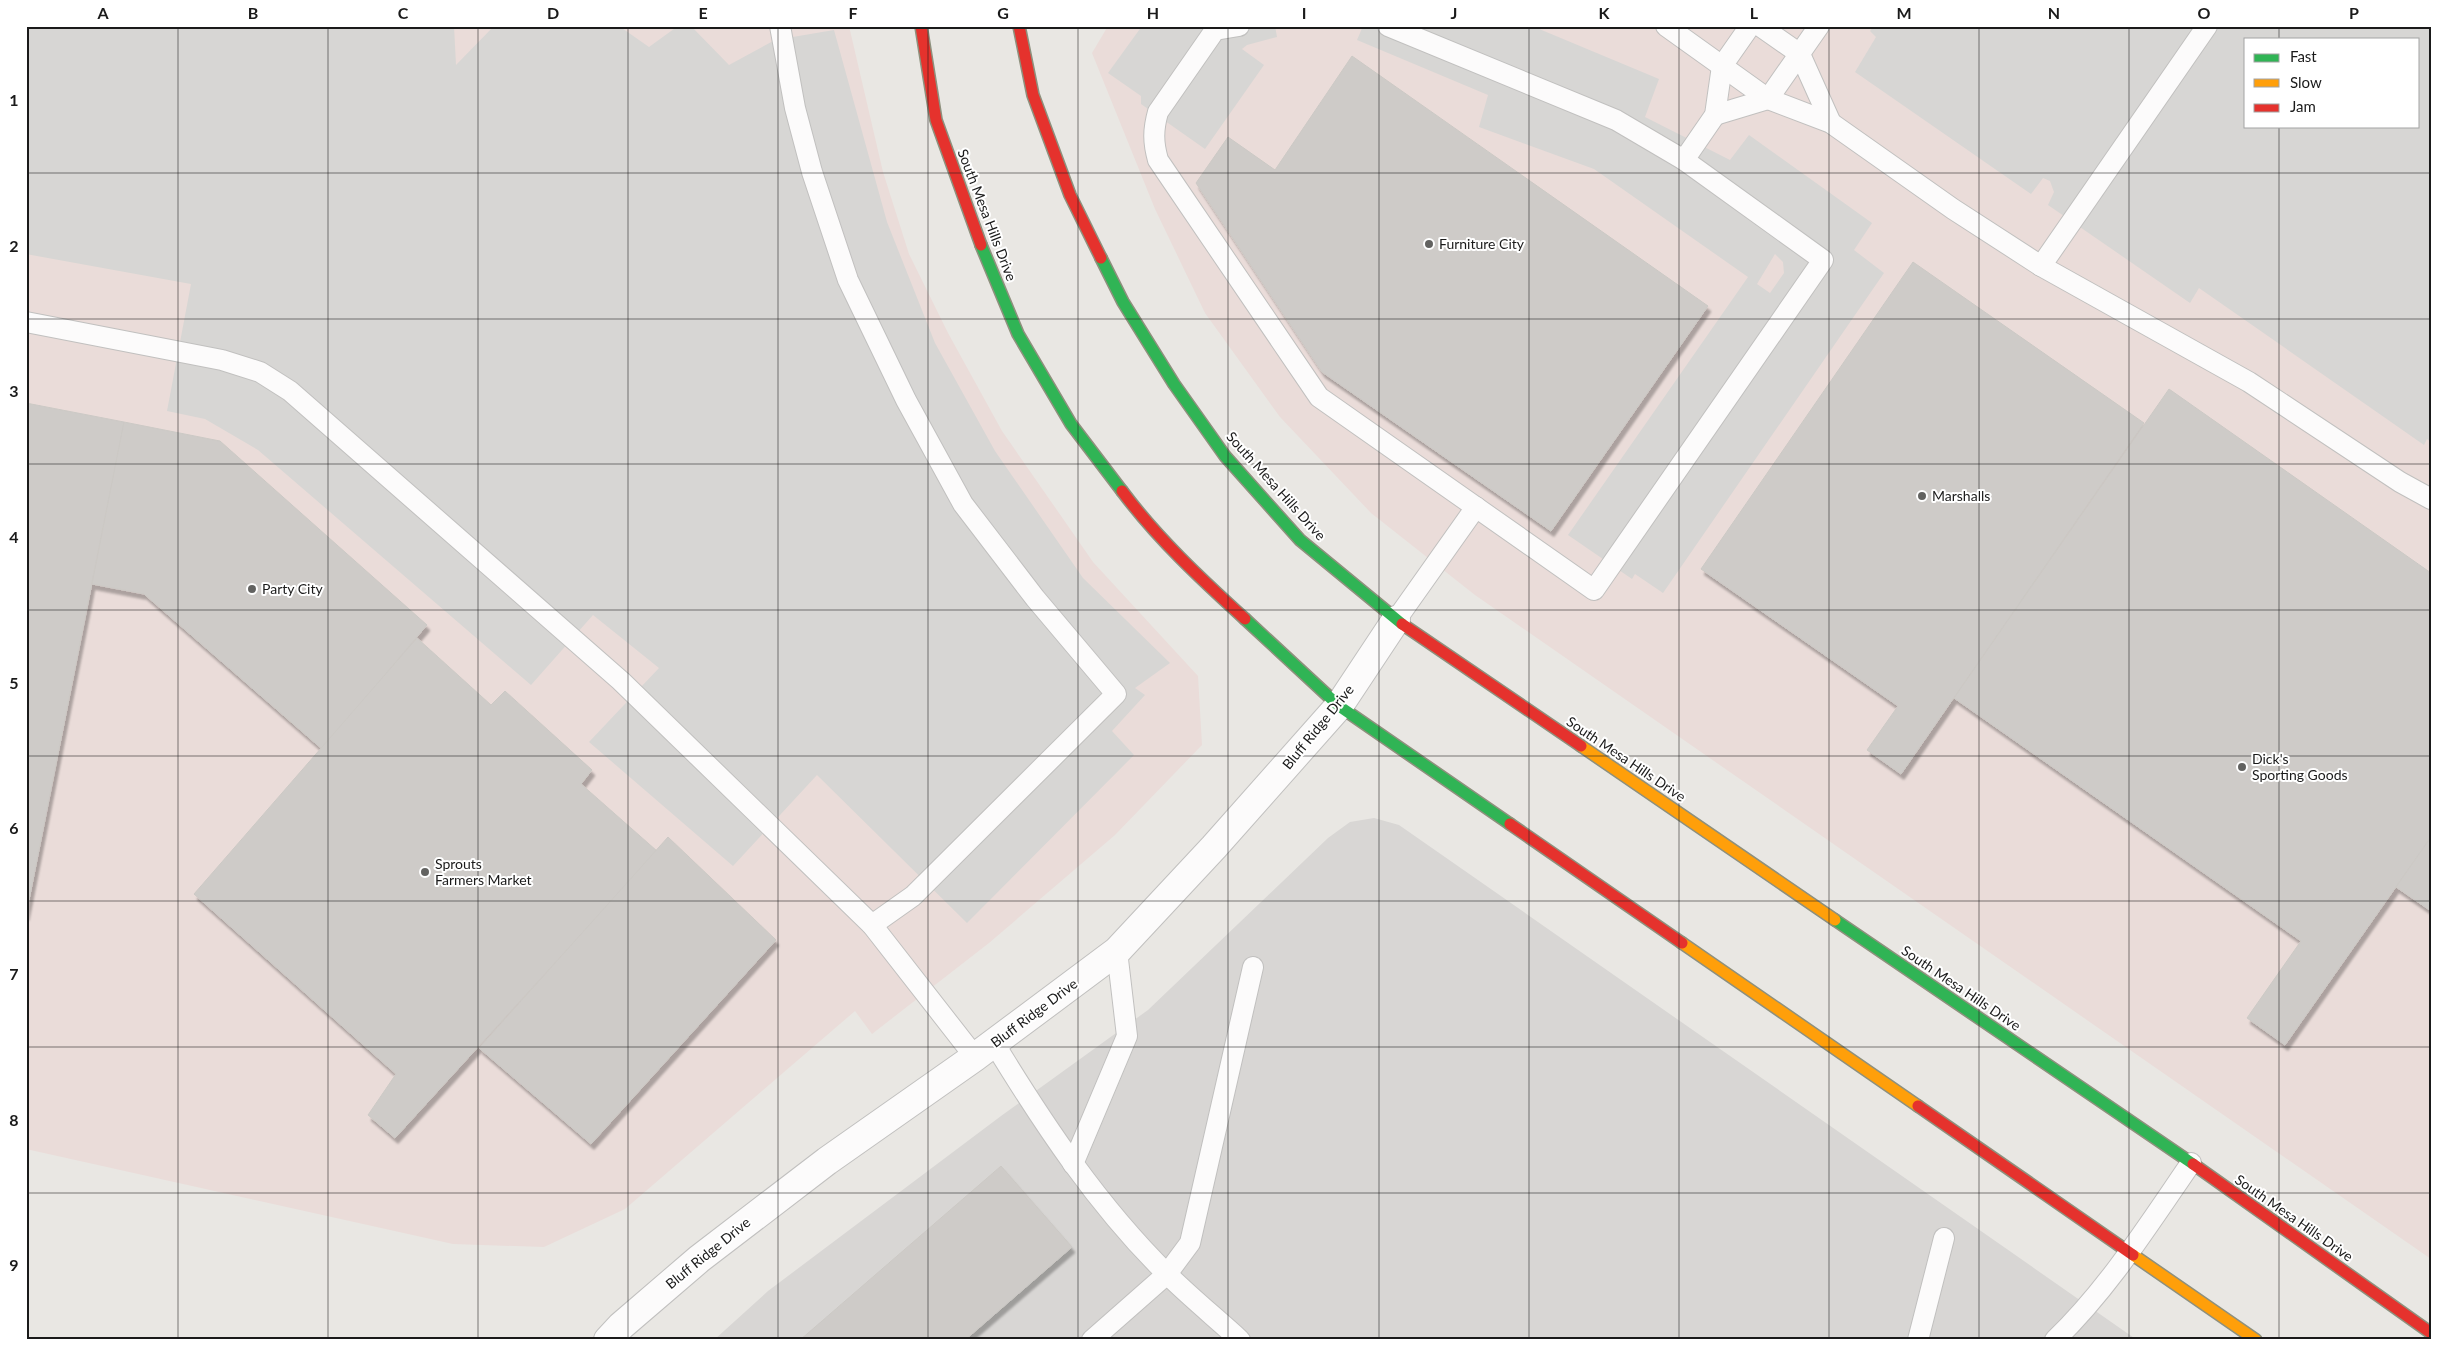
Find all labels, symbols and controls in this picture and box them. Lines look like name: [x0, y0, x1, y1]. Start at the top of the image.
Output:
text: A: [96, 3, 109, 22]
text: B: [248, 3, 258, 22]
text: C: [398, 3, 409, 22]
text: D: [547, 3, 559, 22]
text: E: [698, 3, 708, 22]
text: F: [848, 3, 858, 22]
text: G: [997, 3, 1009, 22]
text: H: [1147, 3, 1159, 22]
text: I: [1302, 3, 1306, 22]
text: J: [1451, 3, 1457, 22]
text: K: [1599, 3, 1611, 22]
text: L: [1750, 3, 1759, 22]
text: M: [1896, 3, 1912, 22]
text: N: [2048, 3, 2060, 22]
text: O: [2198, 3, 2211, 22]
text: P: [2349, 3, 2359, 22]
legend: [2244, 38, 2420, 128]
text: Fast: [2290, 47, 2317, 65]
text: Slow: [2290, 73, 2322, 91]
text: 1: [9, 90, 19, 109]
text: Jam: [2290, 97, 2316, 115]
street label: South Mesa Hills Drive: [954, 146, 1020, 283]
place label: Furniture City: [1439, 235, 1525, 252]
text: 2: [9, 236, 19, 255]
marker: Furniture City: [1423, 238, 1435, 250]
text: 3: [9, 381, 19, 400]
street label: South Mesa Hills Drive: [1223, 428, 1330, 543]
place label: Marshalls: [1932, 487, 1990, 504]
marker: Marshalls: [1916, 490, 1928, 502]
text: 4: [9, 527, 19, 546]
place label: Party City: [262, 580, 323, 597]
marker: Party City: [246, 583, 258, 595]
text: 5: [9, 673, 19, 692]
street label: Bluff Ridge Drive: [1278, 681, 1357, 772]
street label: South Mesa Hills Drive: [1563, 712, 1689, 805]
place label: Dick's Sporting Goods: [2252, 750, 2348, 783]
marker: Dick's Sporting Goods: [2236, 761, 2248, 773]
text: 6: [9, 818, 19, 837]
place label: Sprouts Farmers Market: [435, 855, 532, 888]
marker: Sprouts Farmers Market: [419, 866, 431, 878]
street label: South Mesa Hills Drive: [1898, 941, 2024, 1034]
text: 7: [9, 964, 19, 983]
street label: Bluff Ridge Drive: [987, 974, 1080, 1051]
text: 8: [9, 1110, 19, 1129]
street label: South Mesa Hills Drive: [2232, 1170, 2357, 1265]
street label: Bluff Ridge Drive: [662, 1213, 753, 1292]
text: 9: [9, 1255, 19, 1274]

